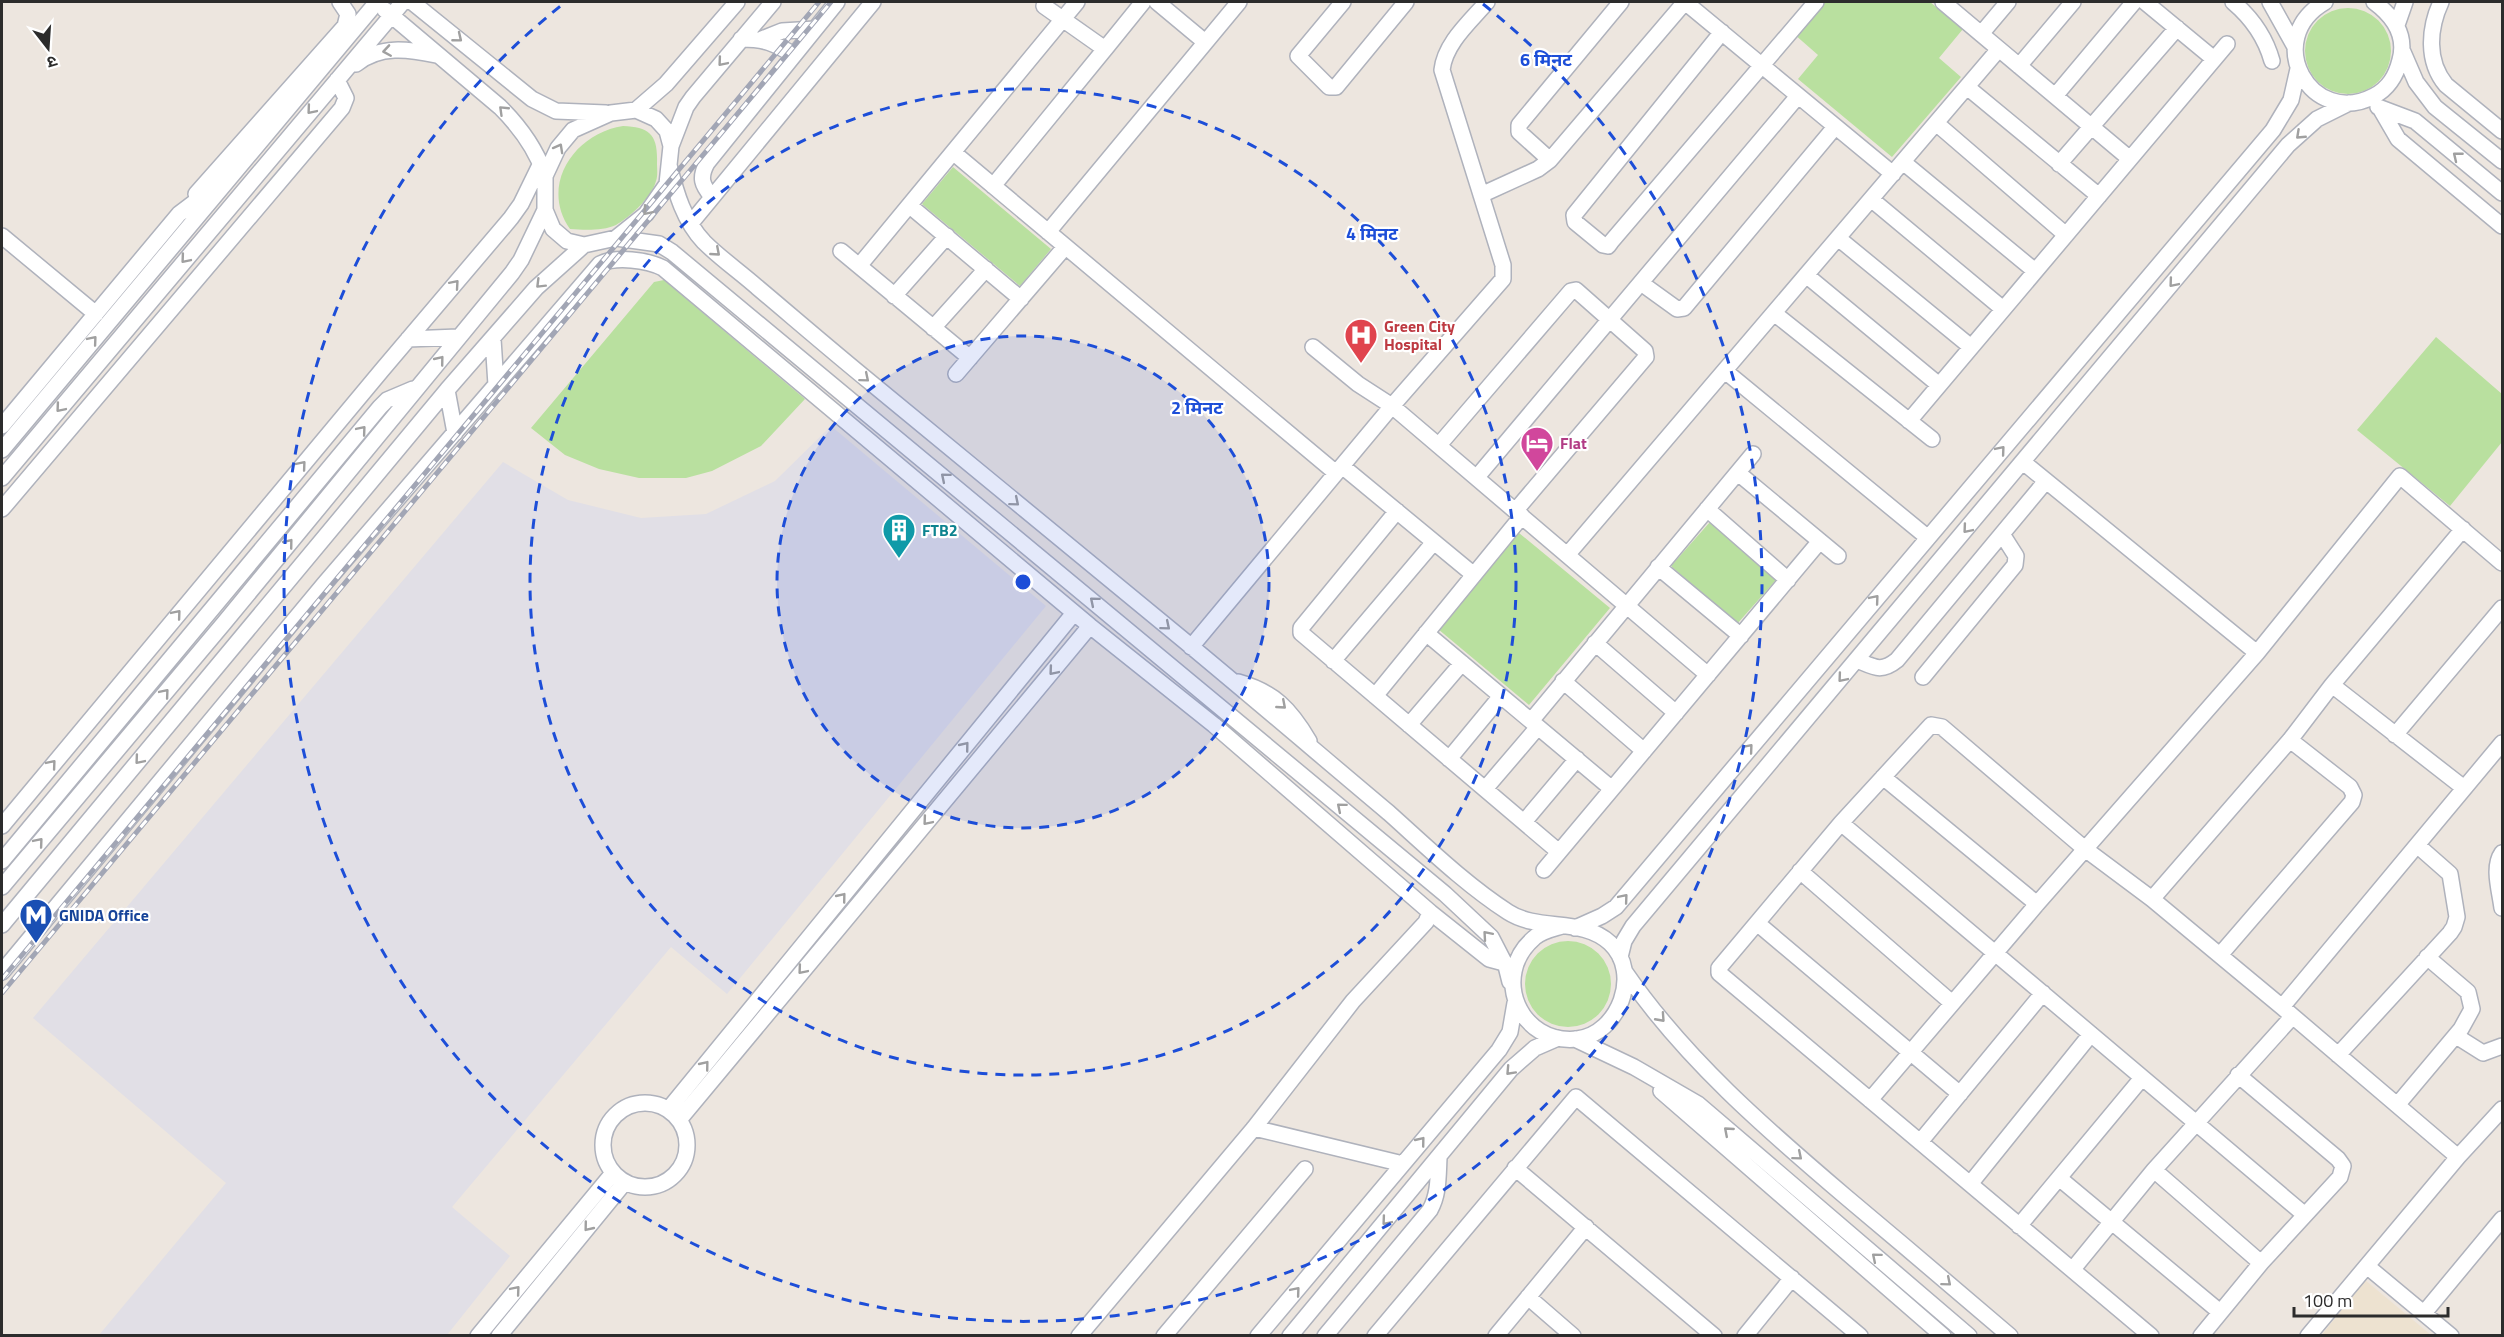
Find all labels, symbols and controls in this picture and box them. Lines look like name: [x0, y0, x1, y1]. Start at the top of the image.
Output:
north arrow: [18, 18, 78, 78]
one-way arrow: [451, 31, 462, 42]
one-way arrow: [382, 44, 392, 57]
text: 6 मिनट: [1520, 46, 1572, 73]
text: उ: [44, 49, 60, 75]
one-way arrow: [718, 55, 729, 66]
one-way arrow: [308, 103, 319, 114]
one-way arrow: [499, 106, 509, 117]
one-way arrow: [2296, 127, 2307, 138]
one-way arrow: [552, 144, 563, 154]
one-way arrow: [2453, 152, 2464, 163]
one-way arrow: [643, 205, 654, 215]
text: 4 मिनट: [1346, 220, 1398, 247]
one-way arrow: [709, 245, 720, 256]
one-way arrow: [182, 252, 193, 263]
one-way arrow: [2170, 276, 2181, 287]
one-way arrow: [537, 277, 548, 288]
one-way arrow: [448, 280, 459, 291]
place label: Green City Hospital: [1384, 314, 1455, 356]
hospital icon: Green City Hospital: [1343, 317, 1379, 364]
one-way arrow: [86, 336, 97, 347]
one-way arrow: [432, 355, 443, 366]
one-way arrow: [858, 370, 869, 381]
text: 2 मिनट: [1171, 394, 1223, 421]
one-way arrow: [56, 401, 67, 412]
one-way arrow: [355, 425, 366, 436]
hotel icon: Flat: [1519, 425, 1555, 472]
place label: Flat: [1560, 431, 1587, 455]
one-way arrow: [1994, 446, 2005, 457]
one-way arrow: [295, 461, 306, 472]
one-way arrow: [941, 473, 952, 484]
one-way arrow: [1008, 494, 1019, 505]
building icon: FTB2: [881, 512, 917, 559]
place label: FTB2: [922, 518, 958, 542]
one-way arrow: [1963, 522, 1974, 533]
one-way arrow: [282, 539, 293, 550]
centre of rings: [1013, 572, 1033, 592]
one-way arrow: [1868, 595, 1879, 606]
one-way arrow: [1090, 598, 1101, 609]
one-way arrow: [170, 610, 181, 621]
one-way arrow: [1159, 618, 1170, 629]
one-way arrow: [1049, 664, 1060, 675]
one-way arrow: [1838, 671, 1849, 682]
one-way arrow: [157, 689, 168, 700]
one-way arrow: [1275, 698, 1286, 709]
one-way arrow: [957, 742, 968, 753]
one-way arrow: [1742, 744, 1753, 755]
one-way arrow: [135, 753, 146, 764]
one-way arrow: [45, 760, 56, 771]
one-way arrow: [1337, 803, 1348, 814]
one-way arrow: [923, 814, 934, 825]
one-way arrow: [32, 838, 43, 849]
one-way arrow: [834, 893, 845, 904]
one-way arrow: [1617, 893, 1628, 904]
metro station icon: GNIDA Office: [18, 897, 54, 944]
place label: GNIDA Office: [59, 903, 149, 927]
one-way arrow: [1484, 931, 1495, 942]
one-way arrow: [798, 963, 809, 974]
one-way arrow: [1654, 1011, 1665, 1022]
one-way arrow: [698, 1060, 709, 1071]
one-way arrow: [1506, 1064, 1517, 1075]
one-way arrow: [1724, 1127, 1735, 1138]
one-way arrow: [1414, 1137, 1425, 1148]
one-way arrow: [1791, 1149, 1802, 1160]
one-way arrow: [1382, 1214, 1393, 1225]
one-way arrow: [584, 1220, 595, 1231]
one-way arrow: [1872, 1253, 1883, 1264]
one-way arrow: [1940, 1275, 1951, 1286]
scale bar: [2294, 1280, 2448, 1318]
one-way arrow: [508, 1286, 519, 1297]
one-way arrow: [1289, 1287, 1300, 1298]
text: 100 m: [2303, 1287, 2352, 1314]

